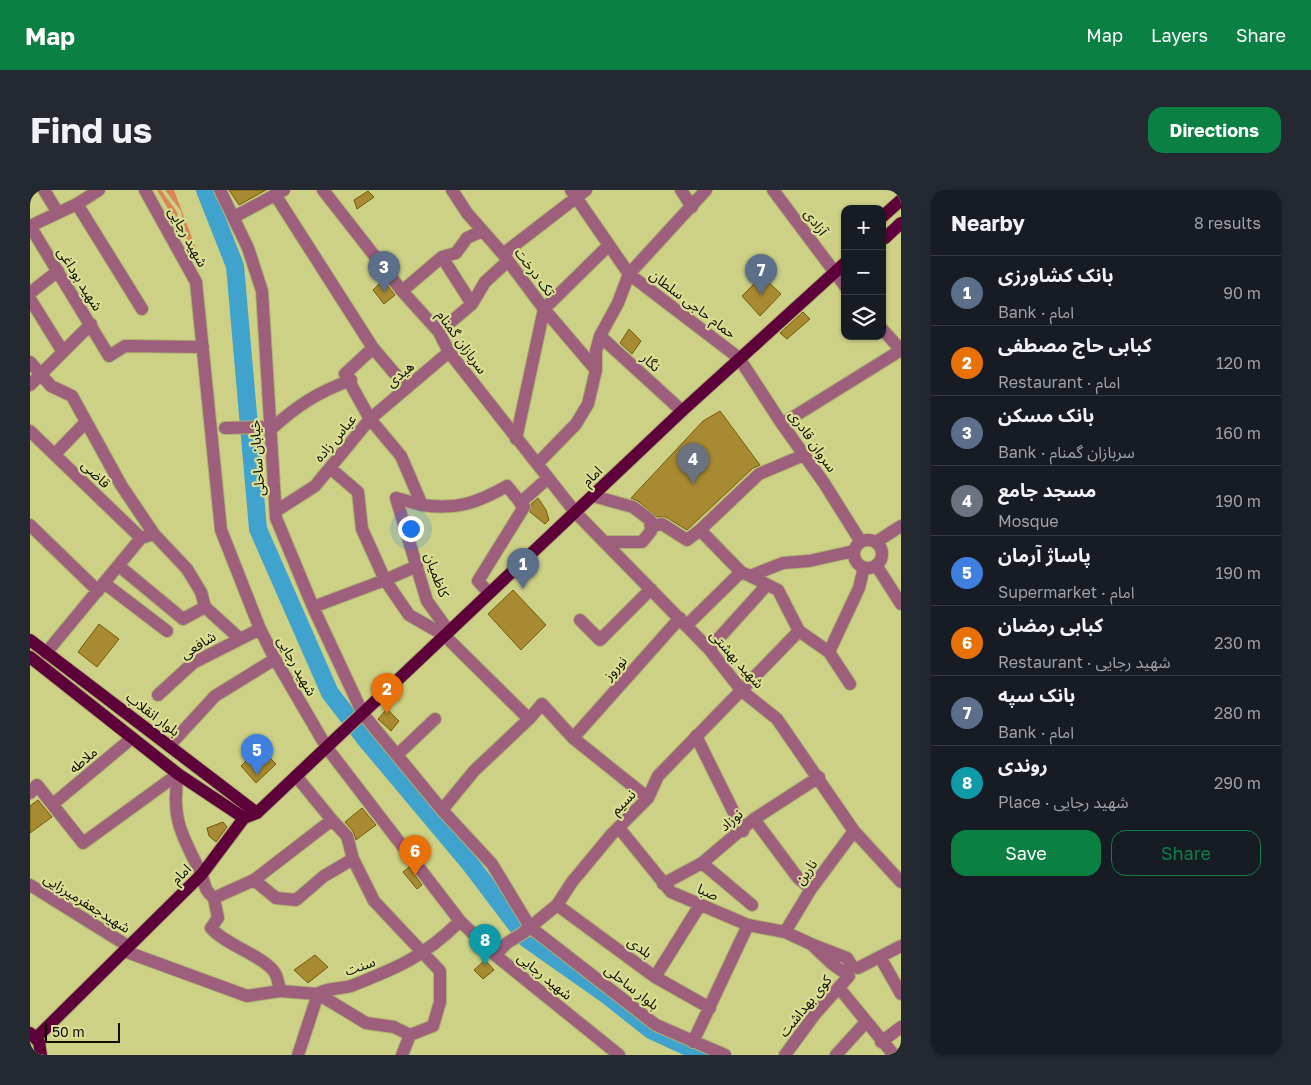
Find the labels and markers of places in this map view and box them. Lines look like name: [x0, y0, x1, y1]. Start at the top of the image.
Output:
pin: 3: [368, 251, 400, 292]
pin: 7: [745, 254, 777, 295]
pin: 4: [677, 443, 709, 484]
pin: 1: [507, 548, 539, 589]
pin: 2: [371, 673, 403, 714]
pin: 5: [241, 734, 273, 775]
pin: 6: [399, 835, 431, 876]
pin: 8: [469, 924, 501, 965]

